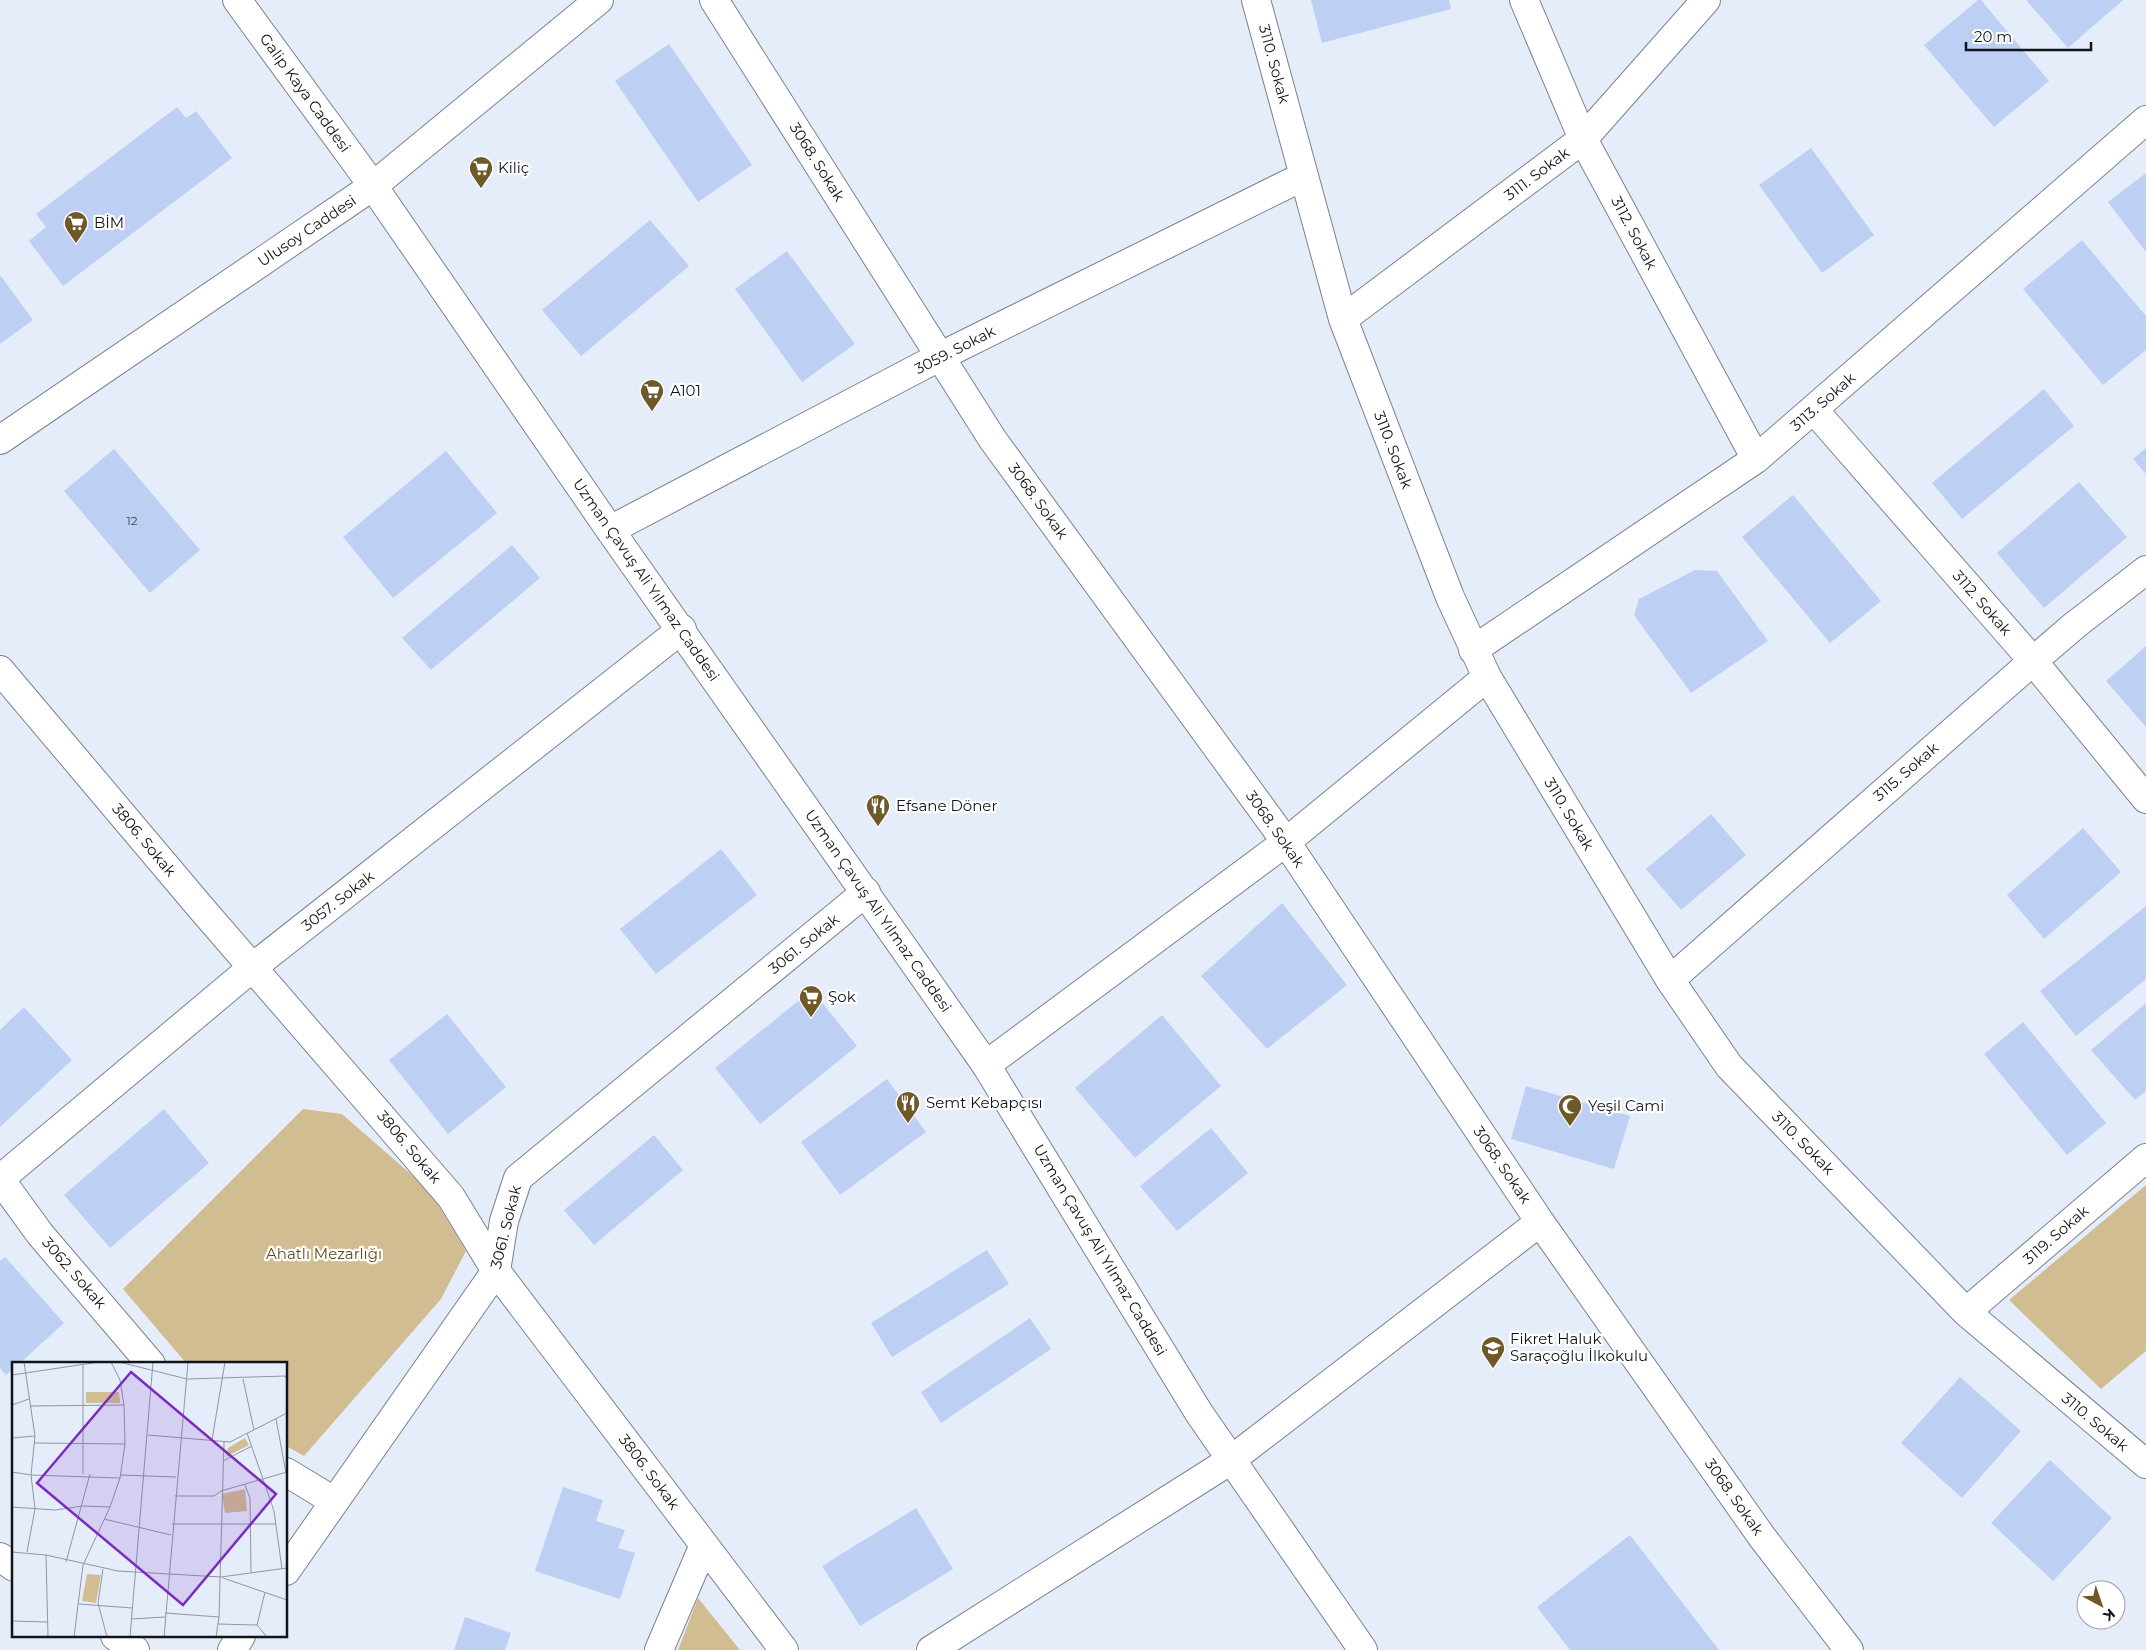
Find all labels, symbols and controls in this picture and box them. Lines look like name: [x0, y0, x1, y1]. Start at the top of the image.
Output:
scale bar: [1966, 20, 2091, 52]
street label: 3110. Sokak: [1255, 22, 1294, 106]
text: 20 m: [1974, 27, 2012, 46]
street label: Galip Kaya Caddesi: [256, 30, 355, 156]
street label: 3068. Sokak: [786, 119, 849, 205]
street label: 3111. Sokak: [1500, 143, 1573, 204]
supermarket icon: Kiliç: [468, 155, 494, 189]
place label: Kiliç: [498, 158, 529, 177]
street label: Ulusoy Caddesi: [254, 191, 360, 271]
street label: 3112. Sokak: [1607, 193, 1662, 273]
supermarket icon: BİM: [63, 210, 89, 244]
place label: BİM: [94, 213, 124, 232]
street label: 3059. Sokak: [911, 321, 998, 378]
street label: 3113. Sokak: [1786, 368, 1859, 435]
supermarket icon: A101: [639, 378, 665, 412]
place label: A101: [670, 381, 701, 400]
street label: 3110. Sokak: [1370, 408, 1417, 491]
street label: 3068. Sokak: [1004, 459, 1072, 543]
street label: Uzman Çavuş Ali Yılmaz Caddesi: [569, 475, 724, 685]
house number: 12: [126, 513, 138, 528]
street label: 3112. Sokak: [1949, 566, 2016, 639]
street label: 3115. Sokak: [1869, 738, 1942, 805]
street label: 3110. Sokak: [1540, 774, 1599, 854]
street label: 3068. Sokak: [1242, 787, 1309, 871]
restaurant icon: Efsane Döner: [865, 793, 891, 827]
place label: Efsane Döner: [896, 796, 997, 815]
street label: 3806. Sokak: [108, 799, 180, 880]
street label: Uzman Çavuş Ali Yılmaz Caddesi: [801, 806, 956, 1016]
street label: 3057. Sokak: [298, 866, 378, 935]
street label: 3061. Sokak: [765, 909, 843, 978]
supermarket icon: Şok: [798, 984, 824, 1018]
place label: Şok: [828, 987, 856, 1006]
restaurant icon: Semt Kebapçısı: [895, 1090, 921, 1124]
place label: Semt Kebapçısı: [926, 1093, 1043, 1112]
mosque icon: Yeşil Cami: [1557, 1093, 1583, 1127]
place label: Yeşil Cami: [1588, 1096, 1664, 1115]
street label: 3806. Sokak: [373, 1106, 445, 1187]
street label: 3110. Sokak: [1768, 1107, 1838, 1179]
street label: 3068. Sokak: [1469, 1122, 1535, 1207]
street label: Uzman Çavuş Ali Yılmaz Caddesi: [1030, 1141, 1171, 1359]
street label: 3061. Sokak: [486, 1183, 525, 1271]
street label: 3119. Sokak: [2019, 1201, 2092, 1268]
street label: 3062. Sokak: [38, 1233, 111, 1312]
park label: Ahatlı Mezarlığı: [266, 1244, 382, 1263]
place label: Fikret Haluk Saraçoğlu İlkokulu: [1510, 1329, 1648, 1365]
school or university icon: Fikret Haluk Saraçoğlu İlkokulu: [1480, 1335, 1506, 1369]
inset map: [12, 1362, 288, 1638]
street label: 3110. Sokak: [2058, 1388, 2133, 1455]
street label: 3806. Sokak: [615, 1430, 684, 1513]
street label: 3068. Sokak: [1701, 1455, 1768, 1539]
north arrow: [2076, 1580, 2126, 1630]
text: K: [2099, 1605, 2119, 1626]

